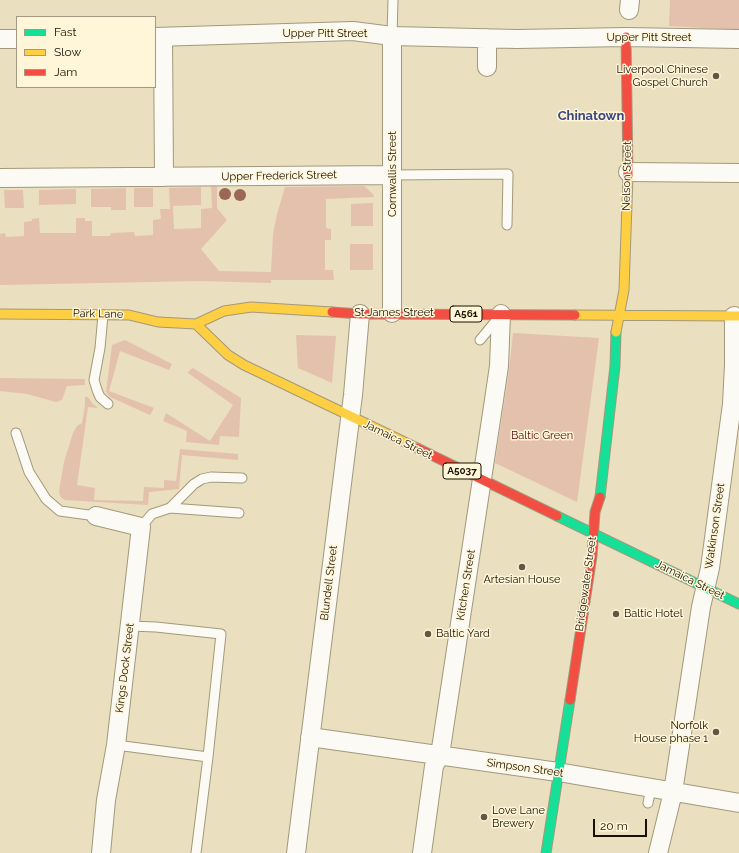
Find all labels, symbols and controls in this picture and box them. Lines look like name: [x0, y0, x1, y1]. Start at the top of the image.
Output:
legend: [16, 16, 156, 88]
text: Fast: [54, 25, 77, 39]
street label: Upper Pitt Street: [283, 27, 367, 41]
street label: Upper Pitt Street: [607, 31, 691, 45]
text: Slow: [54, 45, 81, 59]
place label: Liverpool Chinese Gospel Church: [617, 63, 708, 89]
text: Jam: [54, 65, 77, 79]
marker: Liverpool Chinese Gospel Church: [711, 71, 721, 81]
district label: Chinatown: [558, 108, 624, 124]
street label: Cornwallis Street: [386, 131, 400, 217]
street label: Nelson Street: [620, 141, 634, 211]
street label: Upper Frederick Street: [221, 168, 337, 184]
street label: St James Street: [354, 306, 434, 320]
road number: A561: [450, 306, 482, 322]
street label: Park Lane: [73, 307, 123, 321]
street label: Jamaica Street: [361, 418, 435, 462]
park label: Baltic Green: [511, 429, 573, 443]
road number: A5037: [443, 463, 481, 479]
street label: Watkinson Street: [702, 482, 728, 570]
street label: Bridgewater Street: [573, 536, 599, 632]
street label: Blundell Street: [318, 545, 340, 621]
street label: Kitchen Street: [454, 549, 478, 621]
street label: Jamaica Street: [653, 558, 727, 602]
marker: Artesian House: [517, 562, 527, 572]
place label: Artesian House: [483, 573, 561, 587]
place label: Baltic Hotel: [624, 607, 683, 621]
marker: Baltic Hotel: [611, 609, 621, 619]
street label: Kings Dock Street: [113, 622, 137, 714]
place label: Baltic Yard: [436, 627, 490, 641]
marker: Baltic Yard: [423, 629, 433, 639]
place label: Norfolk House phase 1: [634, 719, 708, 745]
marker: Norfolk House phase 1: [711, 727, 721, 737]
street label: Simpson Street: [486, 756, 564, 780]
place label: Love Lane Brewery: [492, 804, 545, 830]
scale bar: [595, 811, 649, 837]
marker: Love Lane Brewery: [479, 812, 489, 822]
text: 20 m: [600, 819, 628, 833]

